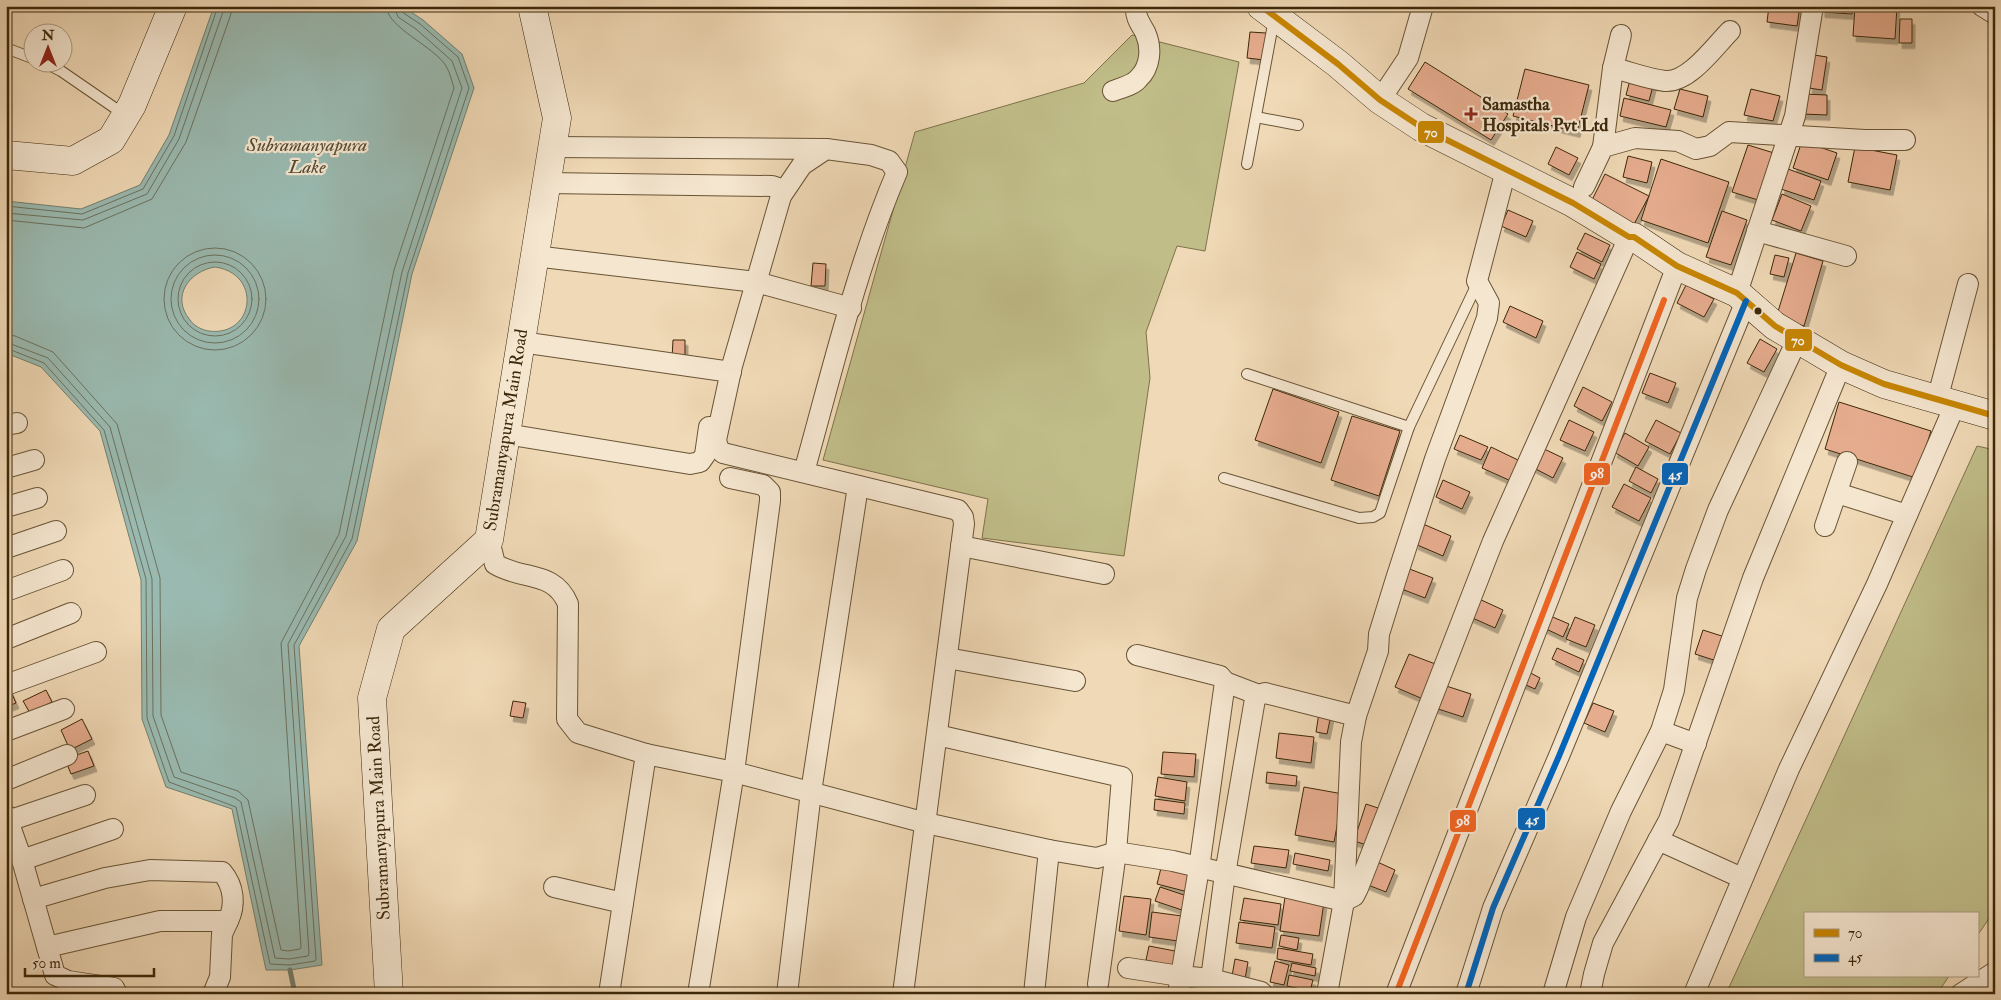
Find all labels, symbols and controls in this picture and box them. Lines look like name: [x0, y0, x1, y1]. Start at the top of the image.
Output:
north arrow: [22, 22, 72, 72]
text: N: [41, 27, 55, 44]
place label: Samastha Hospitals Pvt Ltd: [1482, 93, 1609, 137]
marker: Samastha Hospitals Pvt Ltd: [1464, 107, 1478, 121]
line badge: 70: [1417, 120, 1445, 144]
text: 70: [1424, 124, 1438, 141]
water label: Subramanyapura Lake: [246, 133, 367, 179]
unlabelled marker: [1753, 306, 1763, 316]
street label: Subramanyapura Main Road: [479, 327, 533, 533]
line badge: 70: [1784, 328, 1813, 352]
text: 70: [1791, 332, 1805, 349]
line badge: 98: [1583, 462, 1611, 486]
line badge: 45: [1661, 462, 1689, 486]
text: 98: [1588, 465, 1604, 482]
text: 45: [1667, 466, 1683, 483]
street label: Subramanyapura Main Road: [362, 715, 396, 921]
line badge: 45: [1517, 807, 1546, 831]
line badge: 98: [1449, 809, 1477, 833]
text: 45: [1524, 811, 1540, 828]
text: 98: [1454, 812, 1470, 829]
legend: [1804, 912, 1978, 978]
text: 70: [1848, 924, 1863, 943]
scale bar: [25, 945, 154, 977]
text: 45: [1848, 948, 1863, 967]
text: 50 m: [32, 954, 61, 973]

